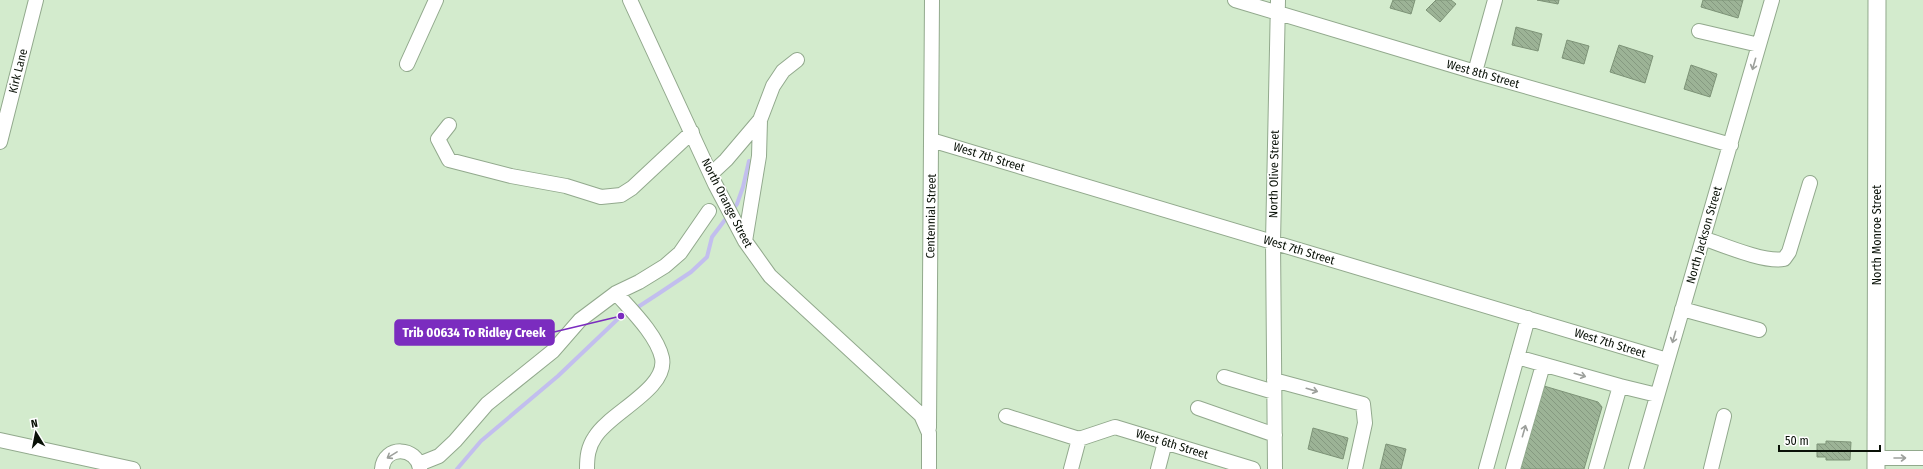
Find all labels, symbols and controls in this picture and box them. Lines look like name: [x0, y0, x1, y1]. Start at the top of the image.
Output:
street label: Kirk Lane: [6, 47, 30, 95]
street label: West 8th Street: [1445, 57, 1521, 91]
one-way arrow: [1750, 58, 1757, 71]
street label: North Olive Street: [1266, 130, 1282, 218]
street label: West 7th Street: [952, 139, 1027, 175]
street label: North Orange Street: [698, 156, 756, 250]
street label: Centennial Street: [923, 173, 939, 258]
street label: North Jackson Street: [1683, 185, 1725, 285]
street label: North Monroe Street: [1870, 185, 1884, 285]
street label: West 7th Street: [1262, 232, 1337, 268]
callout: Trib 00634 To Ridley Creek: [395, 320, 554, 345]
text: Trib 00634 To Ridley Creek: [402, 325, 546, 340]
street label: West 7th Street: [1573, 325, 1648, 361]
one-way arrow: [1670, 330, 1677, 343]
one-way arrow: [1574, 372, 1587, 379]
one-way arrow: [1305, 387, 1318, 394]
north arrow: [16, 413, 56, 453]
text: N: [30, 417, 39, 431]
one-way arrow: [1521, 425, 1528, 438]
street label: West 6th Street: [1134, 426, 1210, 462]
scale bar: [1779, 427, 1880, 453]
text: 50 m: [1785, 434, 1809, 448]
one-way arrow: [386, 450, 397, 459]
one-way arrow: [1893, 454, 1906, 462]

